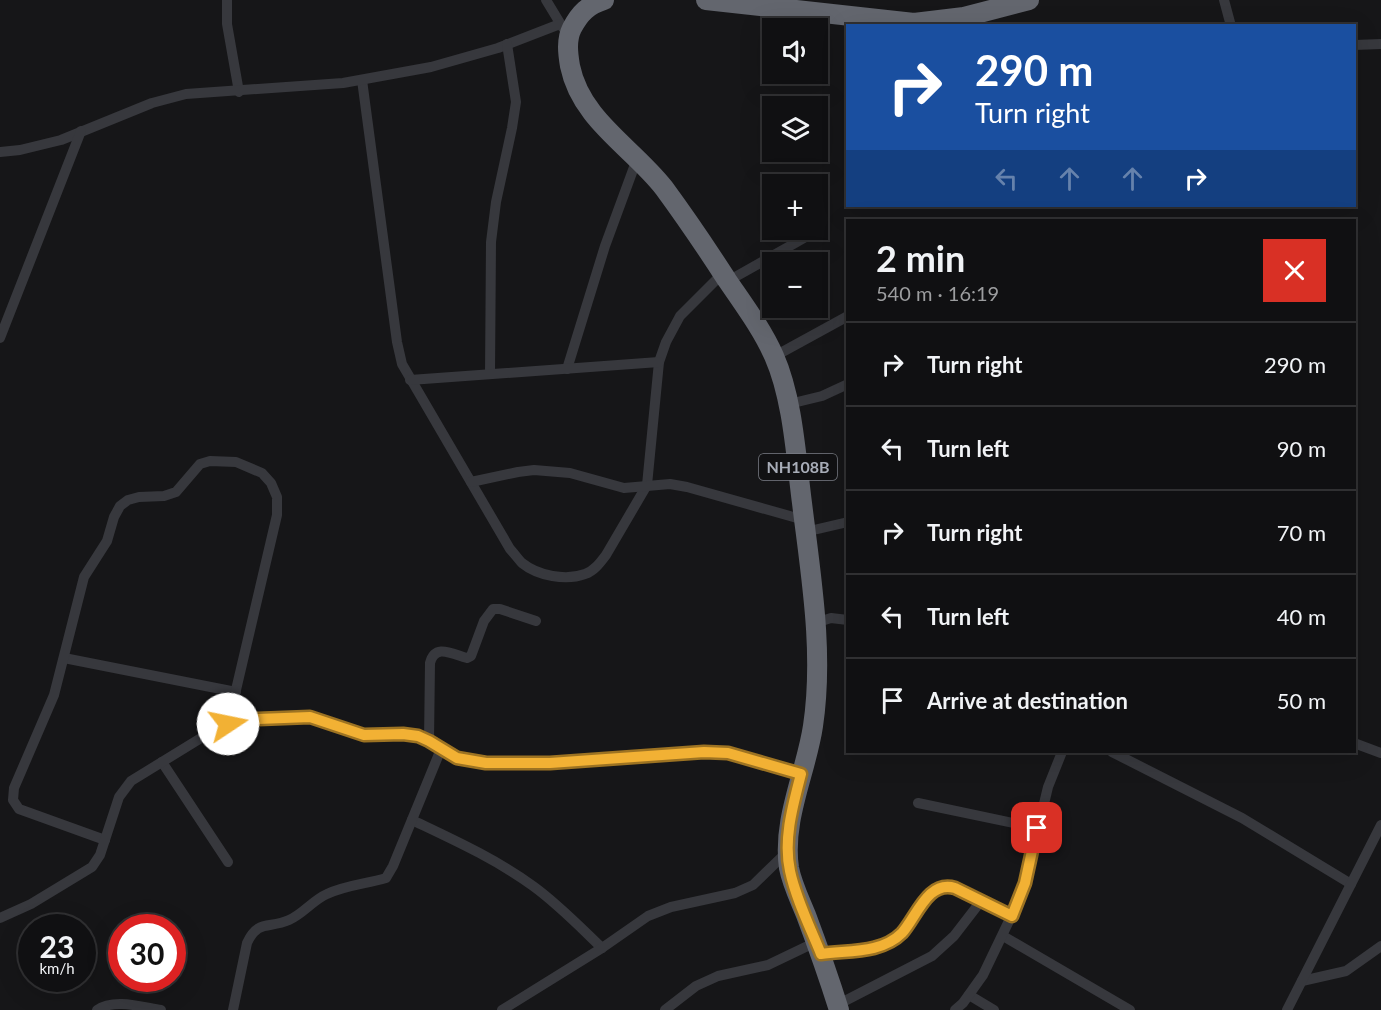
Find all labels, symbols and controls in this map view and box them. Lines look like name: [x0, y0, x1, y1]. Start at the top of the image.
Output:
map controls: [762, 18, 828, 318]
button: sound: [762, 18, 828, 84]
text: 290 m: [975, 45, 1093, 95]
icon: right: [876, 48, 954, 126]
button: layers: [762, 96, 828, 162]
text: Turn right: [975, 96, 1090, 129]
icon: left: [990, 162, 1023, 195]
icon: ahead: [1053, 162, 1086, 195]
icon: ahead: [1116, 162, 1149, 195]
icon: right: [1179, 162, 1212, 195]
button: +: [762, 174, 828, 240]
text: 2 min: [876, 236, 965, 280]
button: close: [1263, 239, 1326, 302]
button: −: [762, 252, 828, 318]
text: 540 m · 16:19: [876, 281, 999, 305]
icon: right: [876, 348, 909, 381]
text: Turn right: [927, 351, 1022, 378]
text: 290 m: [1264, 351, 1326, 378]
icon: left: [876, 432, 909, 465]
text: Turn left: [927, 435, 1009, 462]
text: 90 m: [1277, 435, 1326, 462]
road number: NH108B: [759, 454, 837, 480]
icon: right: [876, 516, 909, 549]
text: Turn right: [927, 519, 1022, 546]
text: 70 m: [1277, 519, 1326, 546]
icon: left: [876, 600, 909, 633]
text: Turn left: [927, 603, 1009, 630]
text: 40 m: [1277, 603, 1326, 630]
icon: arrive: [876, 684, 909, 717]
text: Arrive at destination: [927, 687, 1128, 714]
text: 50 m: [1277, 687, 1326, 714]
position arrow: [196, 692, 260, 756]
pin: [1011, 802, 1062, 853]
icon: arrive: [1020, 811, 1053, 844]
speed limit sign: 30: [108, 914, 186, 992]
text: 23: [40, 928, 74, 964]
text: km/h: [39, 959, 75, 977]

